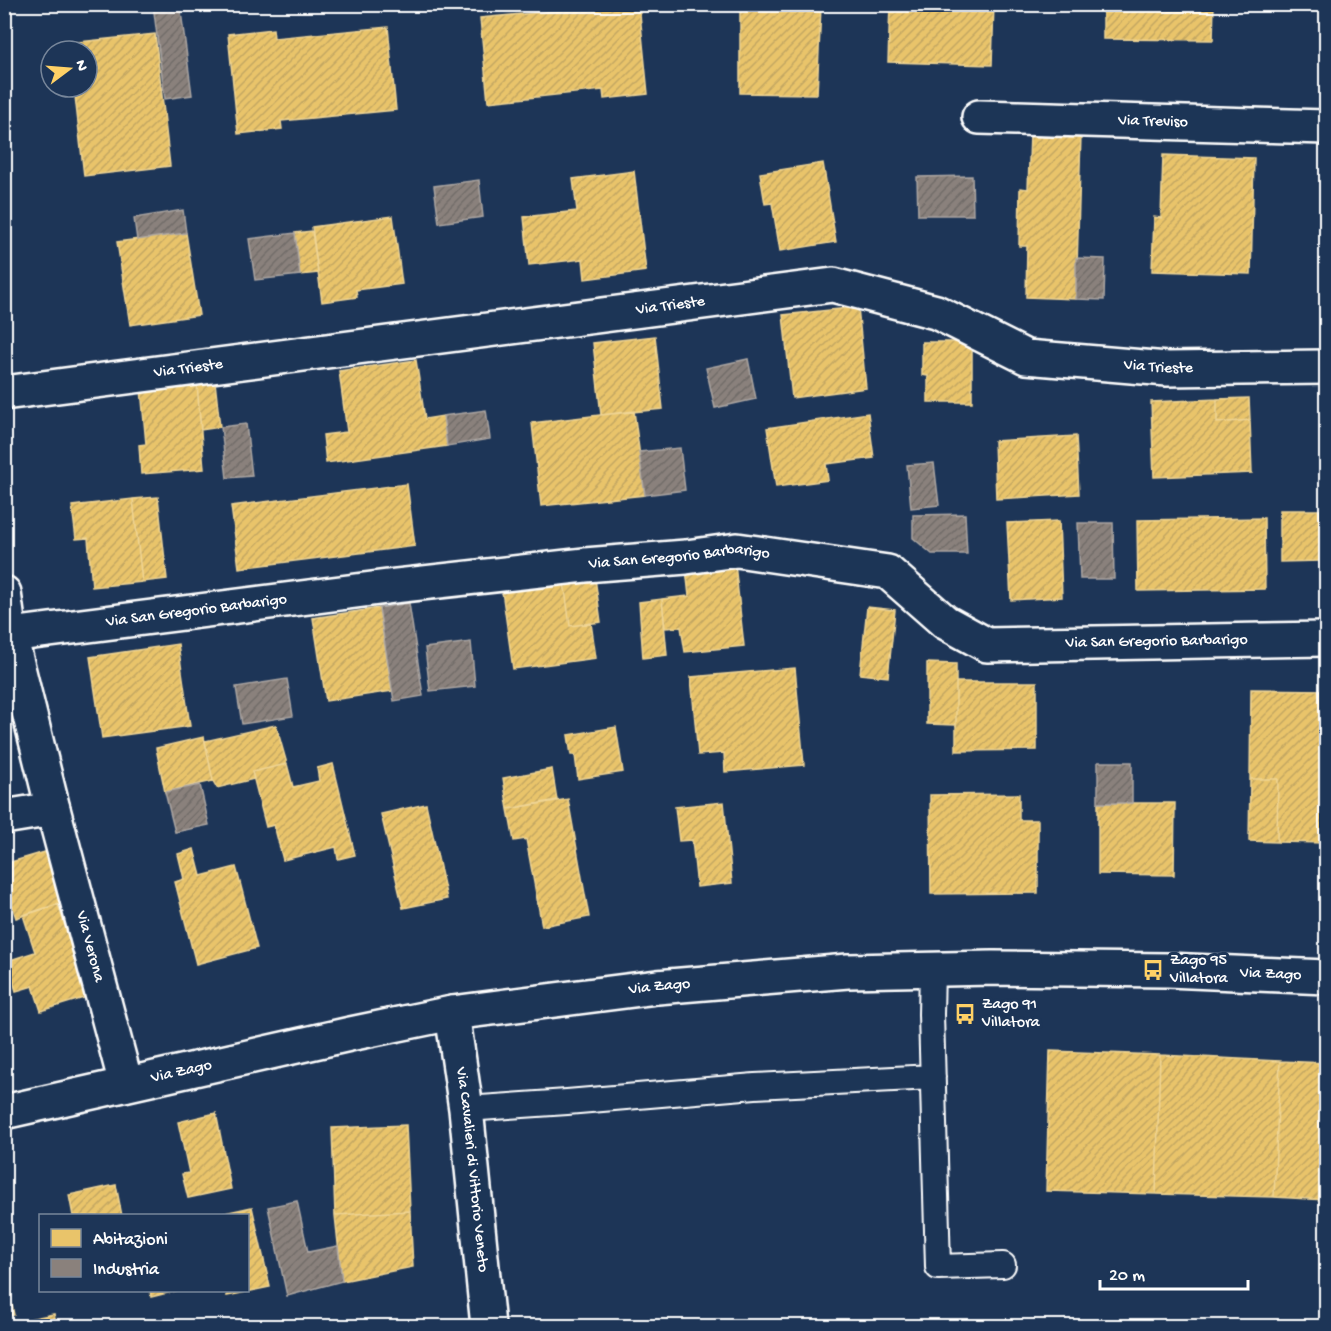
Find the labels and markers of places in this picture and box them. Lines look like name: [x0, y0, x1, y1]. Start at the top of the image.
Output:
place label: Zago 95 Villatora: [1169, 952, 1229, 989]
bus stop icon: Zago 95 Villatora: [1141, 958, 1165, 982]
place label: Zago 91 Villatora: [981, 996, 1041, 1033]
bus stop icon: Zago 91 Villatora: [953, 1002, 977, 1026]

